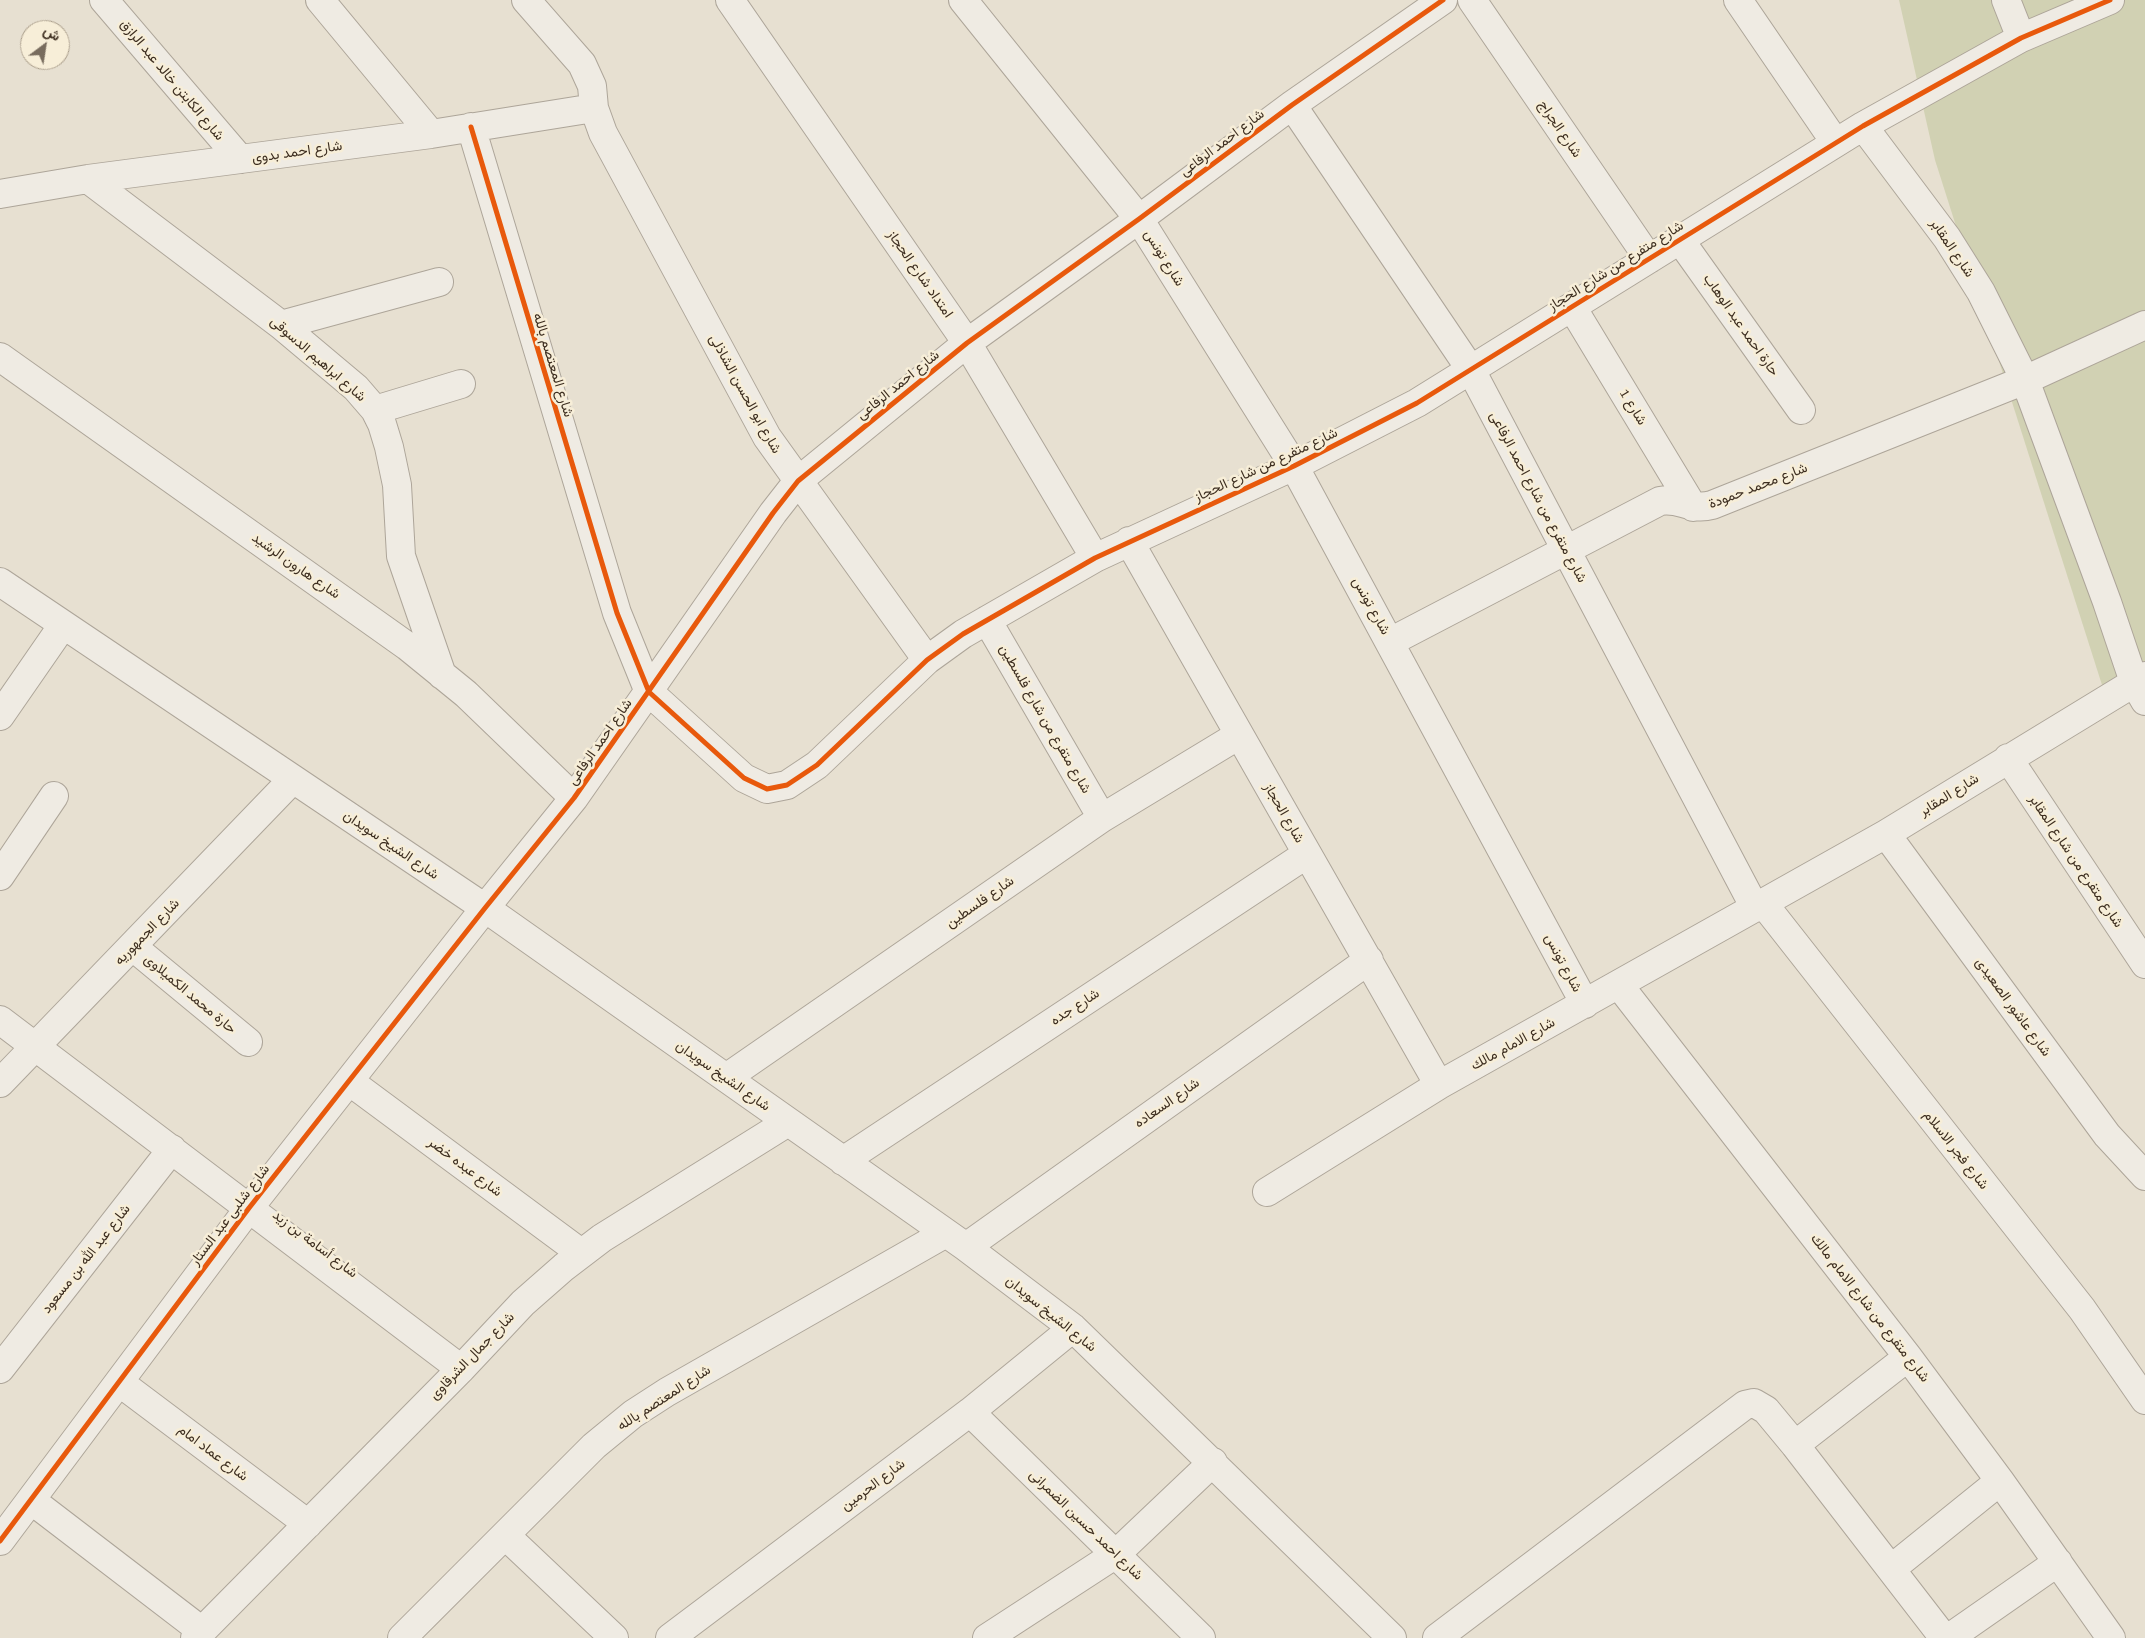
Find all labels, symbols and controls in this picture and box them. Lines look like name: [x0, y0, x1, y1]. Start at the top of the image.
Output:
street label: شارع الكابتن خالد عبد الرازق: [116, 16, 228, 144]
north arrow: [20, 20, 70, 70]
text: ش: [41, 22, 64, 44]
street label: شارع الجراج: [1535, 97, 1585, 161]
street label: شارع احمد الرفاعى: [1176, 106, 1268, 180]
street label: شارع احمد بدوى: [251, 137, 343, 167]
street label: شارع المقابر: [1926, 215, 1978, 281]
street label: شارع متفرع من شارع الحجاز: [1545, 217, 1687, 315]
street label: امتداد شارع الحجاز: [884, 227, 956, 321]
street label: شارع تونس: [1140, 227, 1188, 289]
street label: حارة احمد عبد الوهاب: [1699, 271, 1783, 379]
street label: شارع المعتصم بالله: [529, 311, 577, 419]
street label: شارع ابراهيم الدسوقى: [267, 313, 369, 405]
street label: شارع ابو الحسن الشاذلى: [705, 331, 785, 457]
street label: شارع احمد الرفاعى: [853, 347, 943, 423]
street label: شارع 1: [1616, 386, 1650, 428]
street label: شارع متفرع من شارع احمد الرفاعى: [1486, 409, 1590, 585]
street label: شارع متفرع من شارع الحجاز: [1192, 424, 1340, 506]
street label: شارع محمد حمودة: [1706, 459, 1810, 513]
street label: شارع هارون الرشيد: [249, 529, 343, 603]
street label: شارع تونس: [1348, 574, 1394, 638]
street label: شارع متفرع من شارع فلسطين: [995, 641, 1095, 797]
street label: شارع احمد الرفاعى: [564, 696, 636, 788]
street label: شارع المقابر: [1916, 770, 1982, 820]
street label: شارع الحجاز: [1260, 780, 1308, 846]
street label: شارع متفرع من شارع المقابر: [2025, 791, 2127, 931]
street label: شارع الشيخ سويدان: [340, 807, 442, 883]
street label: شارع فلسطين: [943, 872, 1017, 932]
street label: شارع الجمهوريه: [111, 895, 183, 969]
street label: شارع تونس: [1541, 931, 1585, 995]
street label: حارة محمد الكميلاوى: [141, 951, 239, 1037]
street label: شارع عاشور الصعيدى: [1972, 954, 2054, 1060]
street label: شارع جده: [1047, 985, 1103, 1029]
street label: شارع الامام مالك: [1468, 1014, 1558, 1074]
street label: شارع الشيخ سويدان: [672, 1037, 774, 1115]
street label: شارع السعاده: [1131, 1074, 1203, 1132]
street label: شارع فجر الاسلام: [1920, 1107, 1992, 1193]
street label: شارع عبده خضر: [425, 1134, 505, 1200]
street label: شارع شلبى عبد الستار: [187, 1161, 273, 1269]
street label: شارع عبد الله بن مسعود: [38, 1201, 134, 1317]
street label: شارع أسامة بن زيد: [269, 1207, 361, 1281]
street label: شارع متفرع من شارع الامام مالك: [1807, 1230, 1933, 1386]
street label: شارع الشيخ سويدان: [1002, 1272, 1100, 1356]
street label: شارع جمال الشرقاوى: [426, 1309, 518, 1403]
street label: شارع المعتصم بالله: [614, 1362, 714, 1434]
street label: شارع عماد امام: [175, 1421, 251, 1485]
street label: شارع الحرمين: [838, 1455, 908, 1515]
street label: شارع احمد حسين الضمرانى: [1026, 1466, 1146, 1584]

